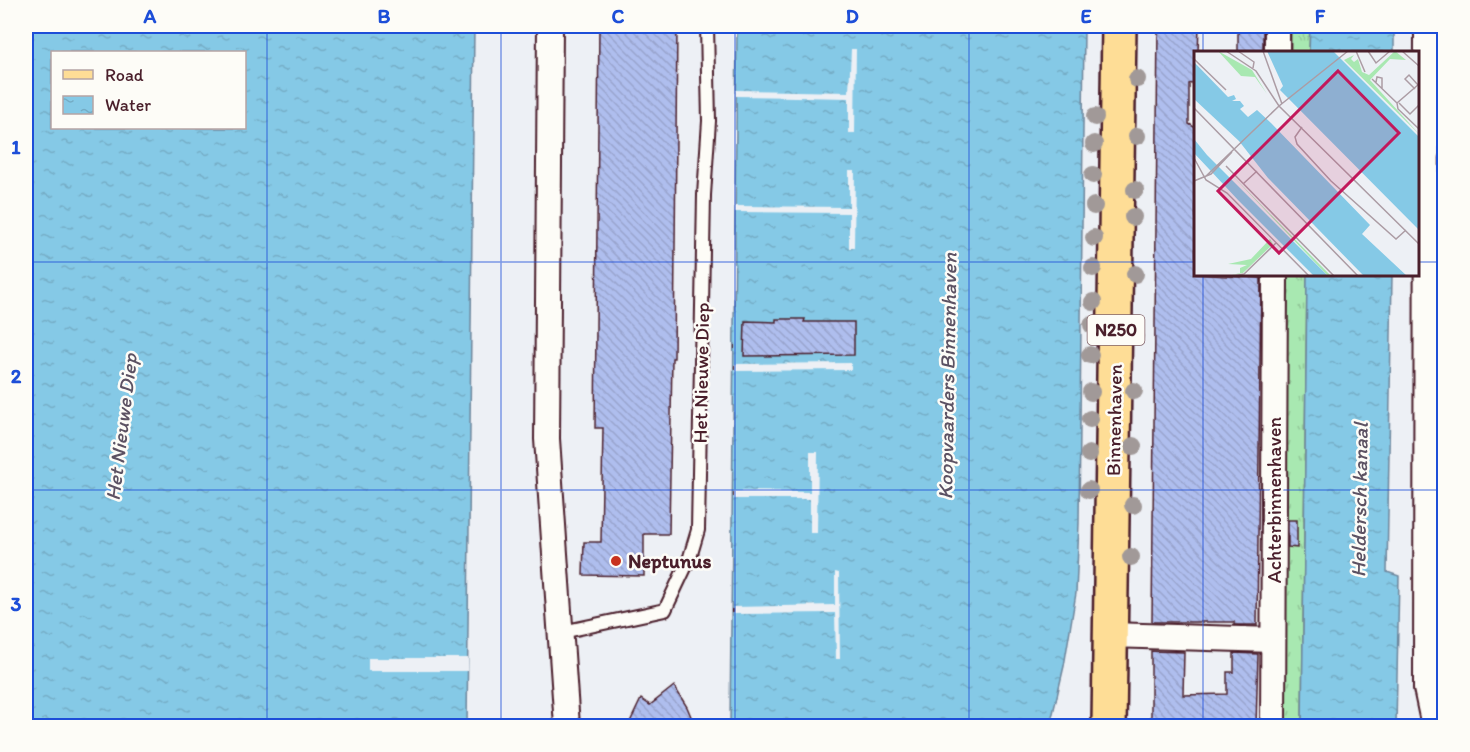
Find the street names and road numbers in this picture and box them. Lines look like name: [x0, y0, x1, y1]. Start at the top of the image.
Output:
street label: Het Nieuwe Diep: [688, 302, 714, 444]
road number: N250: [1088, 315, 1144, 345]
street label: Binnenhaven: [1101, 364, 1127, 476]
street label: Achterbinnenhaven: [1262, 417, 1286, 583]

